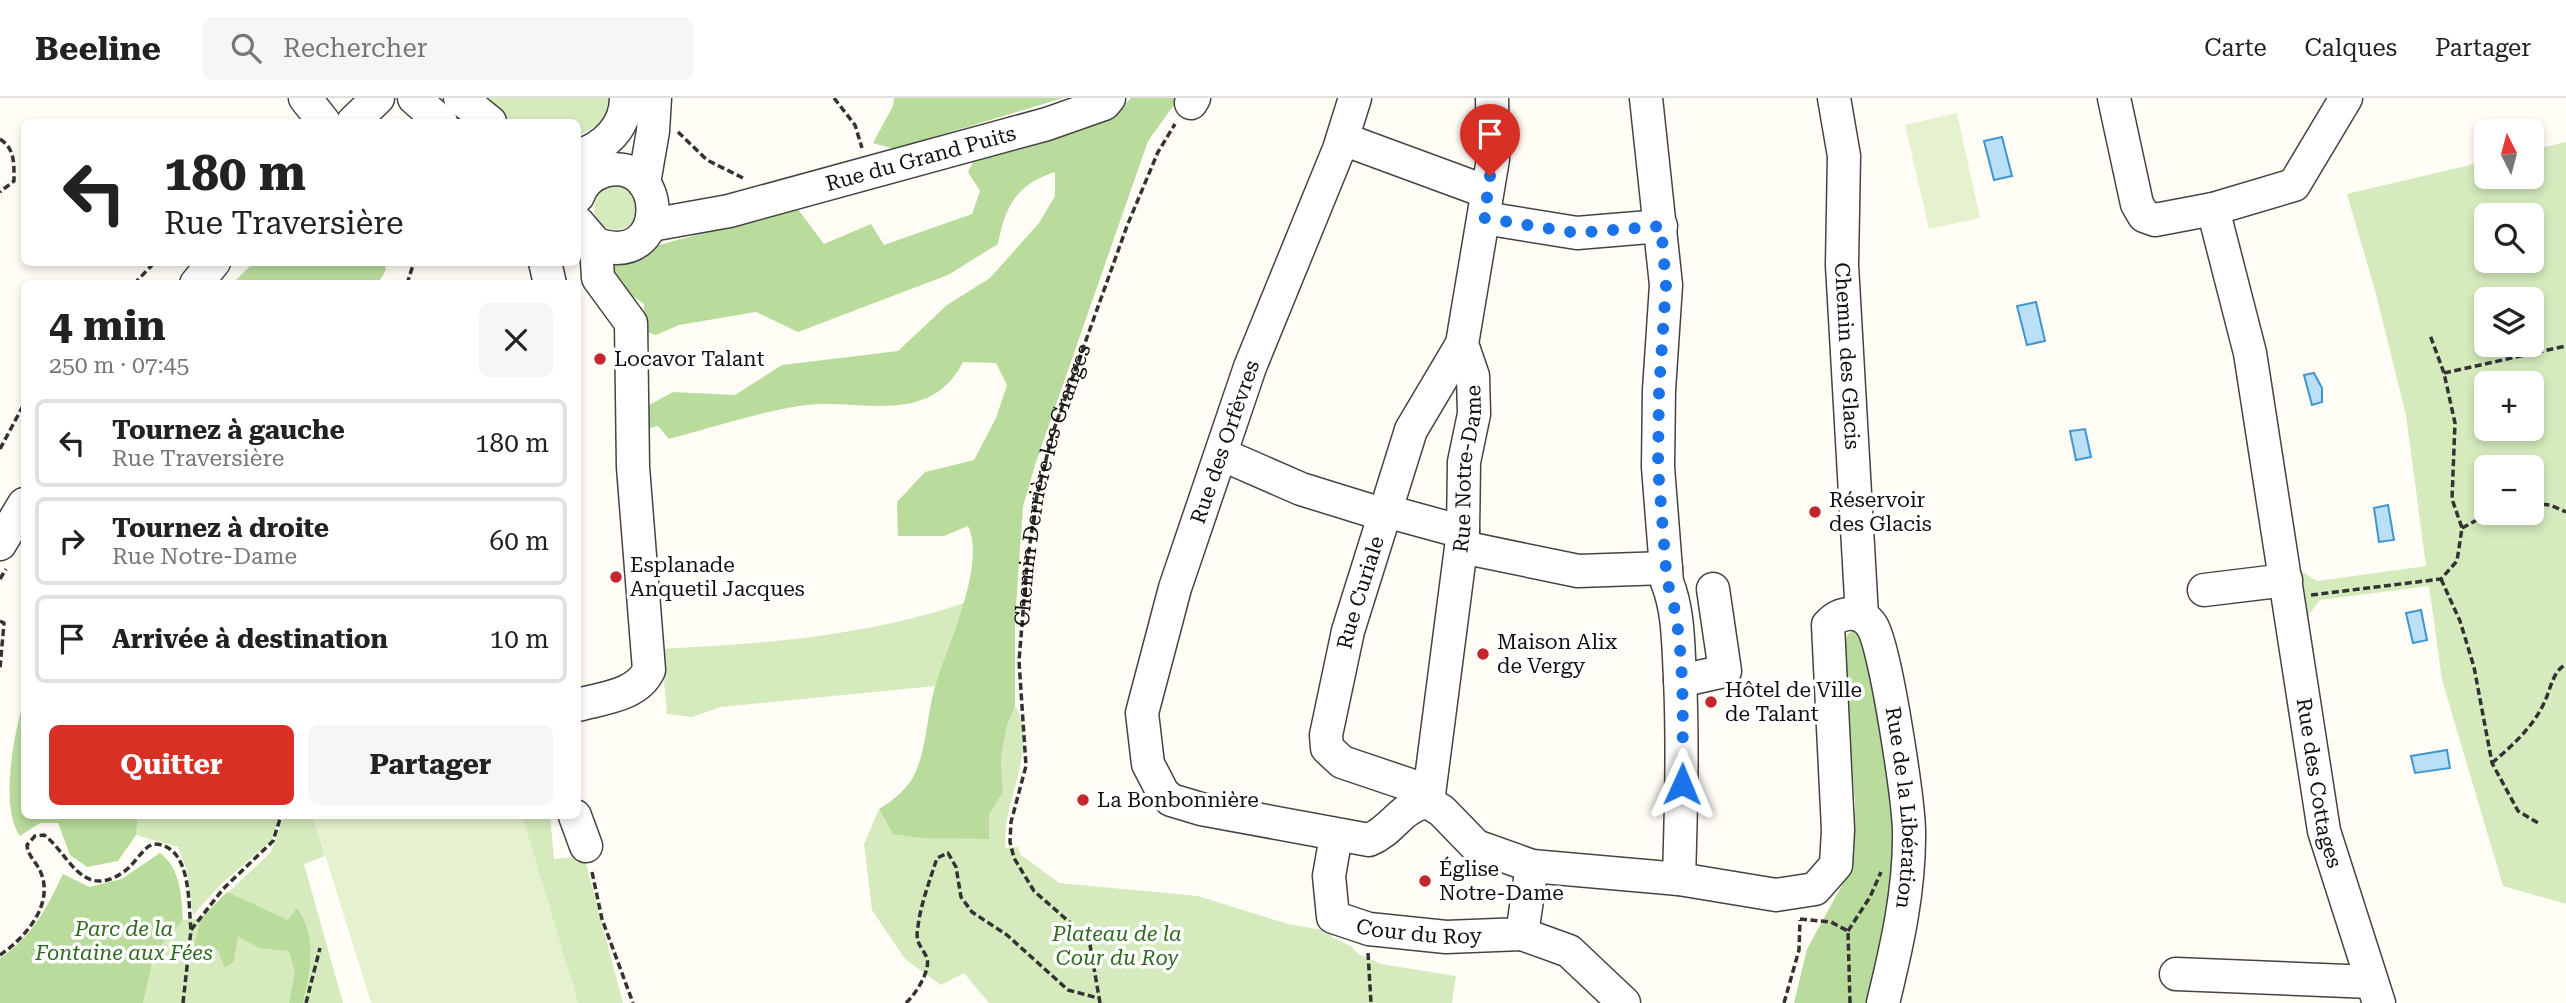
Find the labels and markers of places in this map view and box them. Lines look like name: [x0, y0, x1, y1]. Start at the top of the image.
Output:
pin: [1460, 104, 1520, 176]
place label: Locavor Talant: [614, 347, 765, 371]
marker: Locavor Talant: [592, 351, 608, 367]
place label: Réservoir des Glacis: [1829, 488, 1932, 536]
marker: Réservoir des Glacis: [1807, 504, 1823, 520]
place label: Esplanade Anquetil Jacques: [630, 553, 805, 601]
marker: Esplanade Anquetil Jacques: [608, 569, 624, 585]
place label: Maison Alix de Vergy: [1497, 630, 1617, 678]
marker: Maison Alix de Vergy: [1475, 646, 1491, 662]
place label: Hôtel de Ville de Talant: [1725, 678, 1862, 726]
marker: Hôtel de Ville de Talant: [1703, 694, 1719, 710]
place label: La Bonbonnière: [1097, 788, 1259, 812]
marker: La Bonbonnière: [1075, 792, 1091, 808]
place label: Église Notre-Dame: [1439, 856, 1564, 905]
marker: Église Notre-Dame: [1417, 873, 1433, 889]

